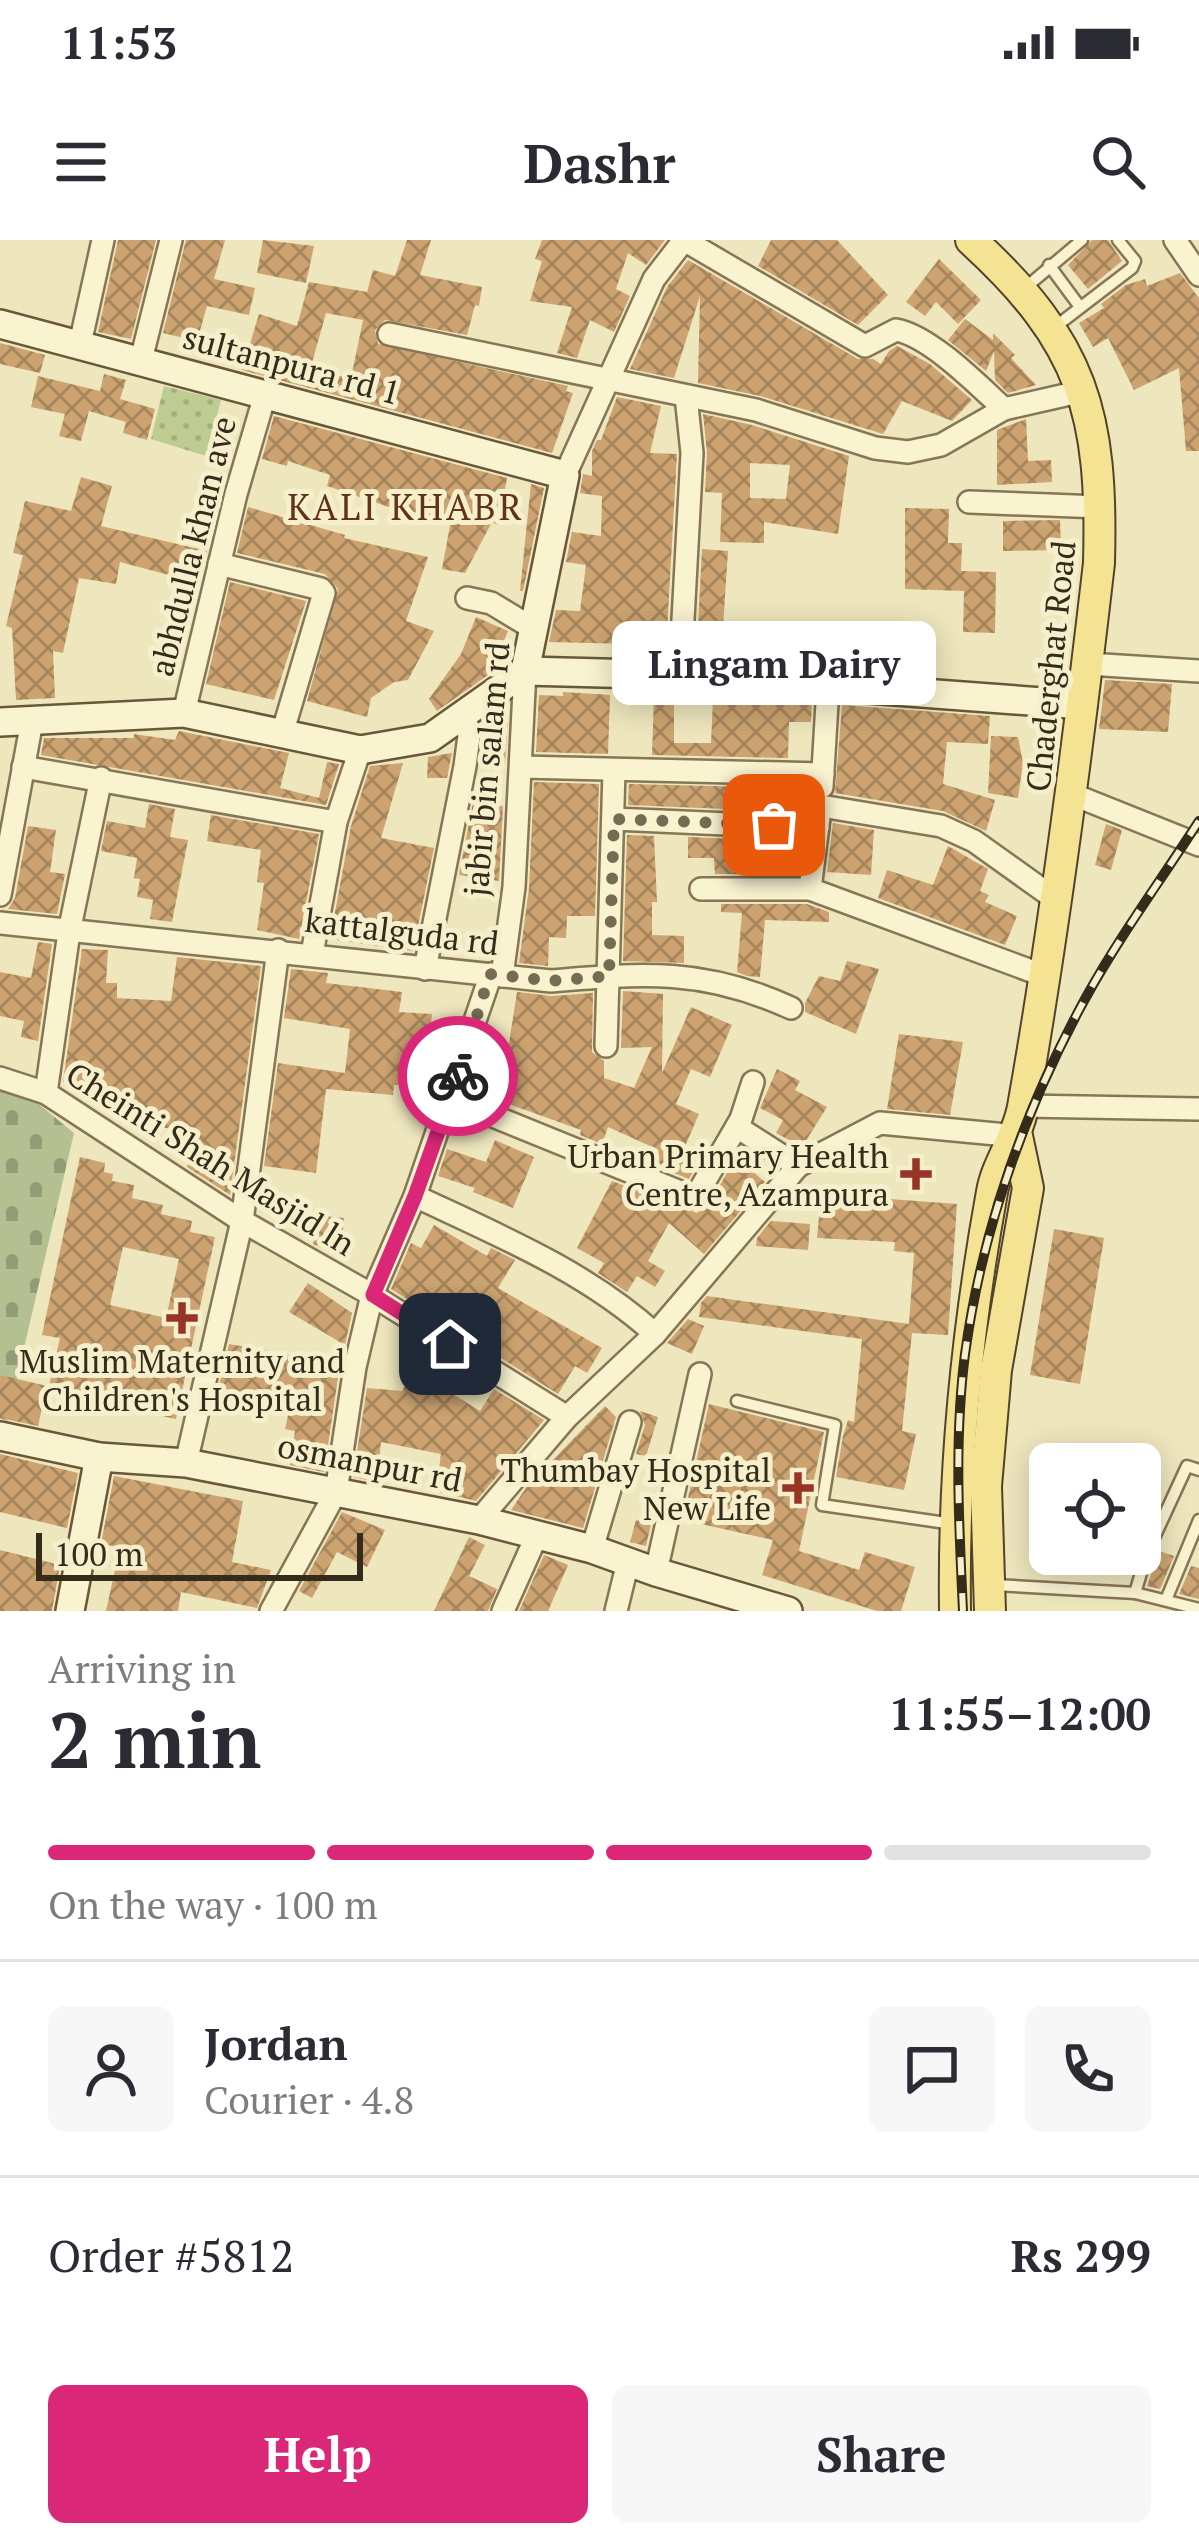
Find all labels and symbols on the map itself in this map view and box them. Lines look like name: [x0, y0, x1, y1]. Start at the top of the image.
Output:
street label: sultanpura rd 1: [179, 314, 405, 414]
street label: abhdulla khan ave: [139, 412, 245, 680]
district label: KALI KHABR: [287, 483, 525, 530]
street label: Chaderghat Road: [1015, 538, 1085, 794]
callout: Lingam Dairy: [612, 621, 936, 705]
street label: jabir bin salam rd: [453, 640, 519, 898]
pin: [723, 774, 825, 876]
street label: kattalguda rd: [303, 898, 501, 964]
courier: [398, 1016, 518, 1136]
street label: Cheinti Shah Masjid ln: [58, 1052, 364, 1265]
place label: Urban Primary Health Centre, Azampura: [568, 1134, 889, 1215]
marker: Urban Primary Health Centre, Azampura: [900, 1158, 932, 1190]
pin: [399, 1293, 501, 1395]
marker: Muslim Maternity and Children's Hospital: [166, 1302, 198, 1334]
place label: Muslim Maternity and Children's Hospital: [19, 1339, 345, 1420]
street label: osmanpur rd: [274, 1423, 466, 1501]
place label: Thumbay Hospital New Life: [500, 1448, 771, 1529]
marker: Thumbay Hospital New Life: [782, 1472, 814, 1504]
scale bar: [36, 1527, 363, 1580]

